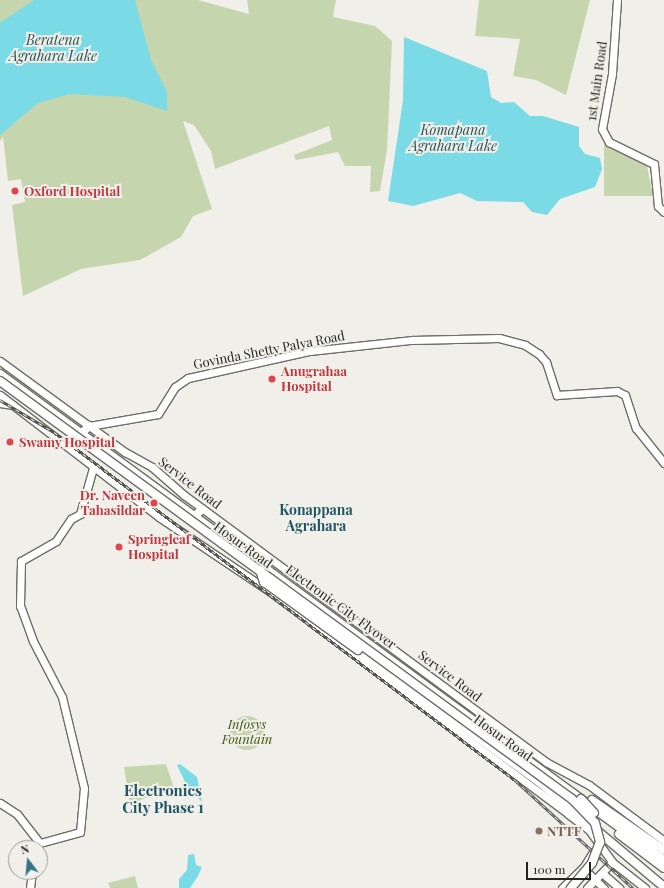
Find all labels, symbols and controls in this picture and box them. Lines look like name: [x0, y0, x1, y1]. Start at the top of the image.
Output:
water label: Beratena Agrahara Lake: [9, 32, 97, 64]
street label: 1st Main Road: [584, 40, 610, 122]
water label: Komapana Agrahara Lake: [409, 122, 497, 154]
place label: Oxford Hospital: [24, 183, 120, 199]
marker: Oxford Hospital: [9, 185, 21, 197]
street label: Govinda Shetty Palya Road: [192, 328, 346, 372]
place label: Anugrahaa Hospital: [281, 364, 347, 395]
marker: Anugrahaa Hospital: [266, 373, 278, 385]
place label: Swamy Hospital: [19, 434, 115, 450]
marker: Swamy Hospital: [4, 436, 16, 448]
street label: Service Road: [156, 454, 224, 512]
place label: Dr. Naveen Tahasildar: [80, 488, 145, 519]
marker: Dr. Naveen Tahasildar: [148, 497, 160, 509]
district label: Konappana Agrahara: [279, 502, 353, 534]
street label: Hosur Road: [211, 519, 275, 571]
place label: Springleaf Hospital: [128, 532, 190, 563]
marker: Springleaf Hospital: [113, 541, 125, 553]
street label: Electronic City Flyover: [283, 562, 399, 652]
street label: Service Road: [415, 647, 485, 705]
street label: Hosur Road: [471, 712, 535, 764]
park label: Infosys Fountain: [222, 717, 272, 748]
district label: Electronics City Phase 1: [122, 781, 204, 816]
place label: NTTF: [547, 823, 581, 839]
marker: NTTF: [534, 826, 544, 836]
north arrow: [8, 840, 48, 880]
text: N: [19, 841, 31, 857]
scale bar: [528, 854, 593, 880]
text: 100 m: [533, 861, 565, 877]

